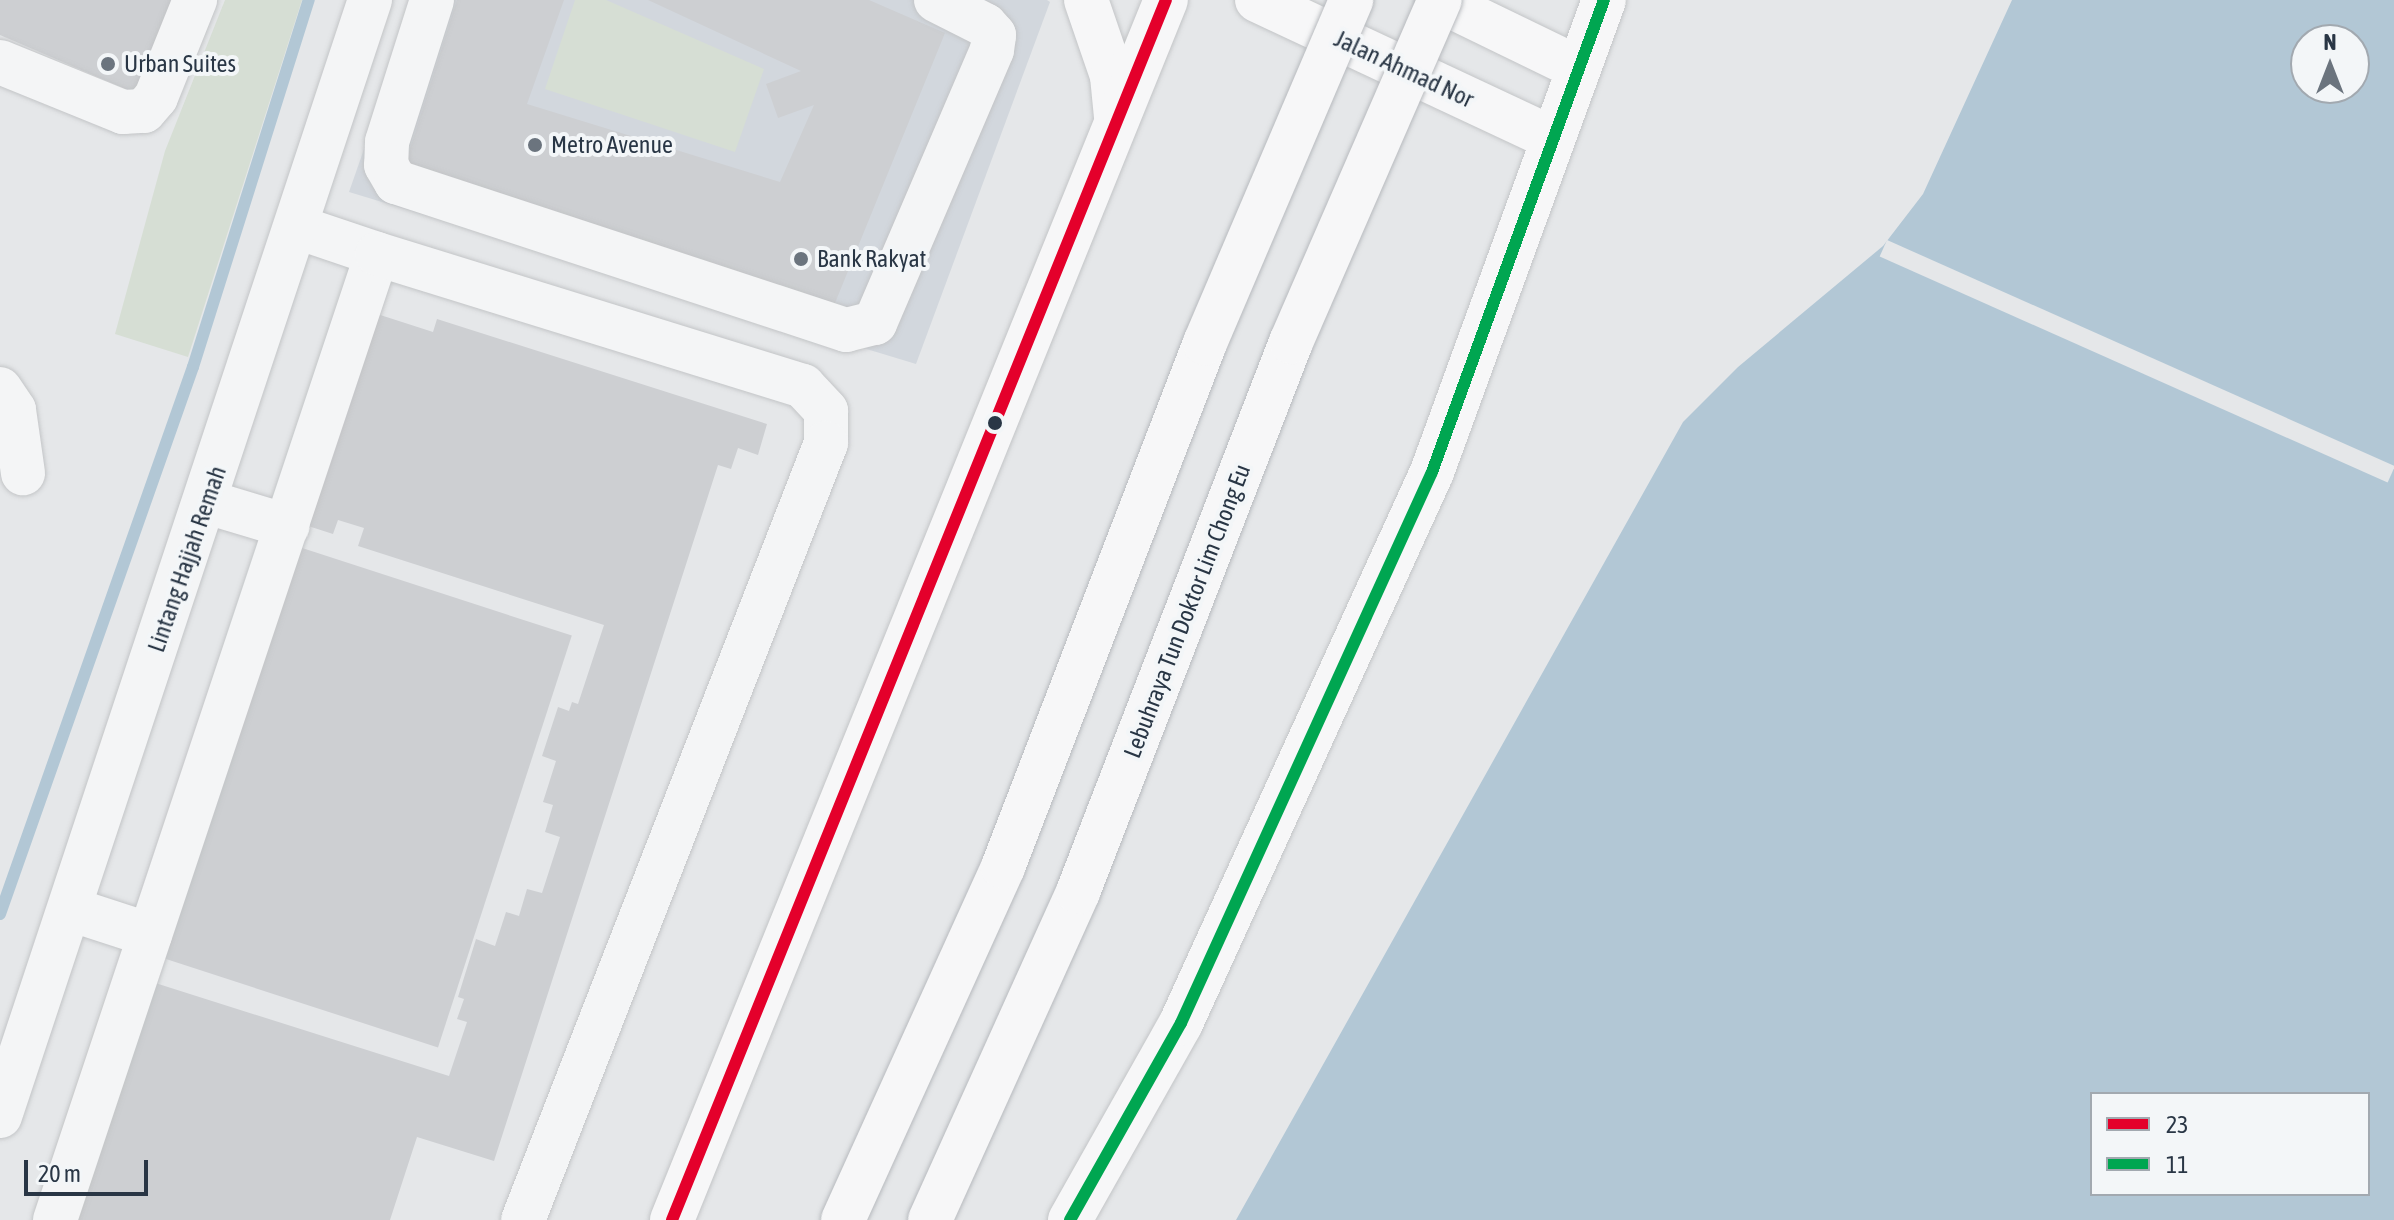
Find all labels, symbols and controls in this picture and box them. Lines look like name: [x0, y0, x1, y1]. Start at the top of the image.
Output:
street label: Jalan Ahmad Nor: [1330, 24, 1478, 114]
north arrow: [2290, 24, 2370, 104]
text: N: [2324, 29, 2336, 55]
place label: Urban Suites: [124, 50, 236, 78]
marker: Urban Suites: [99, 55, 117, 73]
place label: Metro Avenue: [551, 131, 673, 159]
marker: Metro Avenue: [526, 136, 544, 154]
place label: Bank Rakyat: [817, 245, 926, 273]
marker: Bank Rakyat: [792, 250, 810, 268]
unlabelled marker: [987, 415, 1003, 431]
street label: Lebuhraya Tun Doktor Lim Chong Eu: [1118, 460, 1256, 762]
street label: Lintang Hajjah Remah: [142, 462, 232, 656]
legend: [2090, 1092, 2370, 1196]
text: 23: [2166, 1111, 2189, 1138]
scale bar: [28, 1144, 152, 1194]
text: 11: [2166, 1151, 2189, 1178]
text: 20 m: [38, 1160, 81, 1187]

